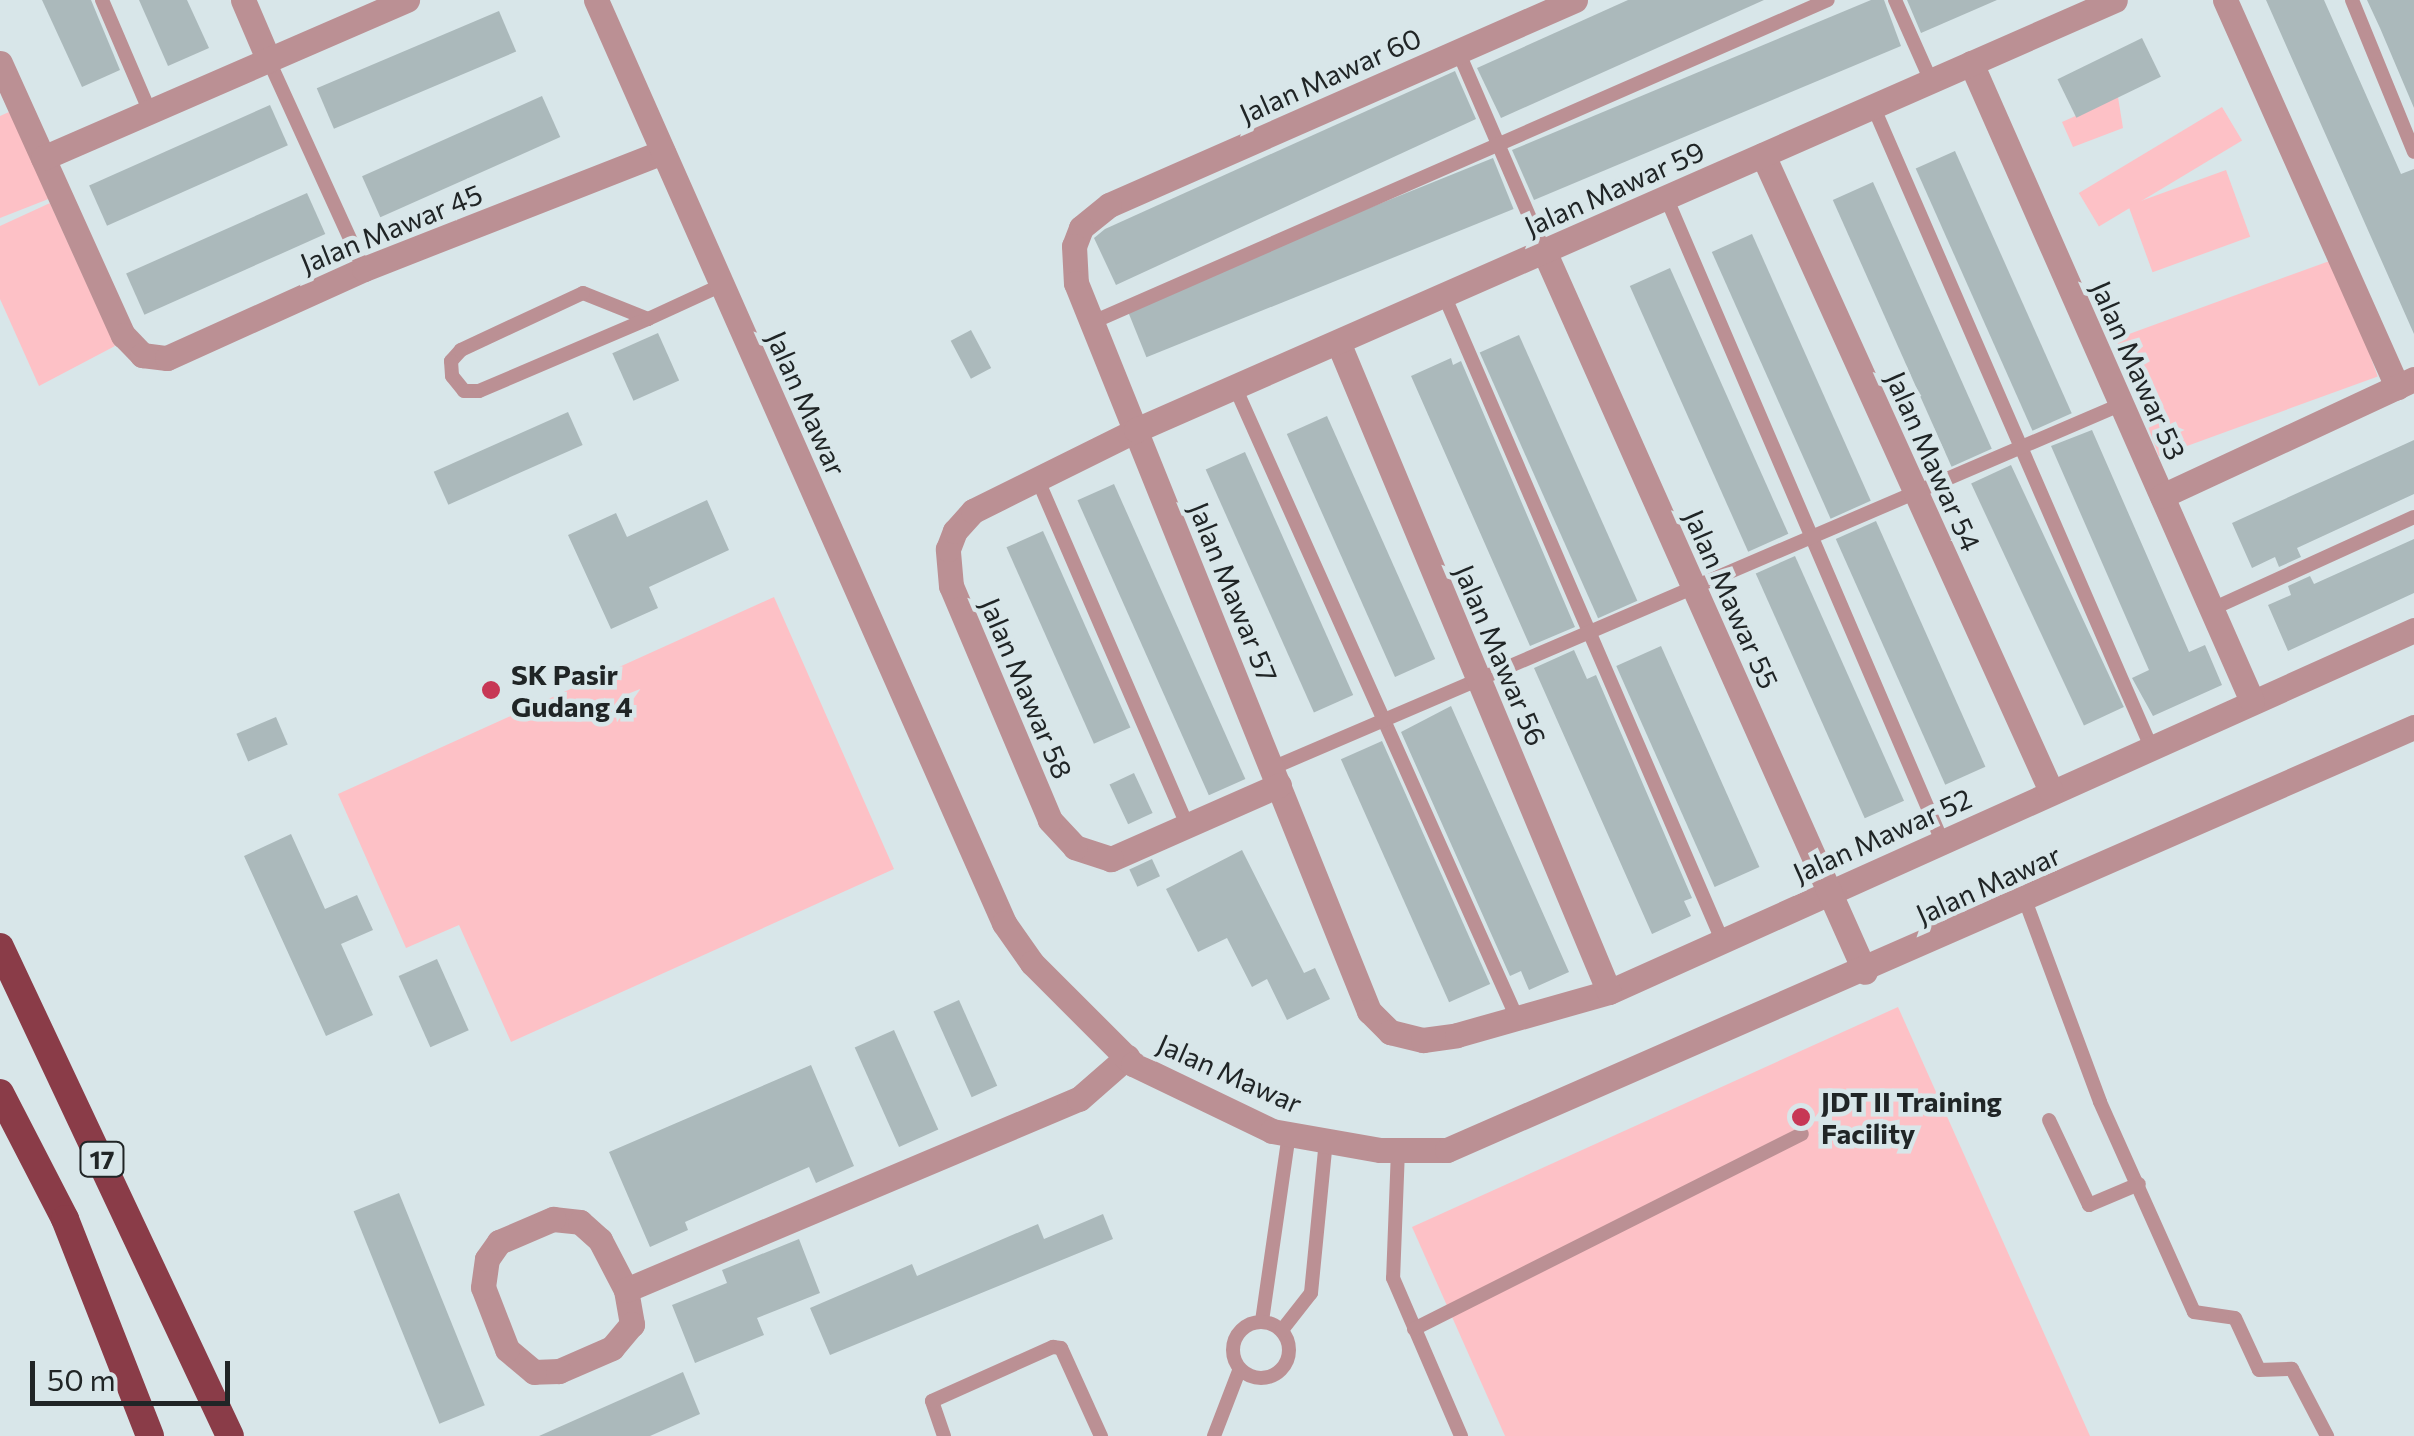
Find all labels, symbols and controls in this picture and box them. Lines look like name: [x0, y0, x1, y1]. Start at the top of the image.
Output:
street label: Jalan Mawar 60: [1234, 20, 1426, 130]
street label: Jalan Mawar 59: [1519, 133, 1709, 243]
street label: Jalan Mawar 45: [295, 176, 487, 280]
street label: Jalan Mawar 53: [2085, 275, 2193, 465]
street label: Jalan Mawar: [760, 325, 854, 481]
street label: Jalan Mawar 54: [1879, 366, 1989, 556]
street label: Jalan Mawar 57: [1183, 497, 1285, 687]
street label: Jalan Mawar 55: [1678, 504, 1786, 694]
street label: Jalan Mawar 56: [1448, 560, 1554, 750]
street label: Jalan Mawar 58: [974, 593, 1080, 783]
place label: SK Pasir Gudang 4: [511, 657, 633, 723]
marker: SK Pasir Gudang 4: [480, 679, 502, 701]
street label: Jalan Mawar 52: [1788, 781, 1976, 889]
street label: Jalan Mawar: [1910, 837, 2066, 931]
street label: Jalan Mawar: [1152, 1026, 1308, 1120]
place label: JDT II Training Facility: [1821, 1084, 2002, 1150]
marker: JDT II Training Facility: [1790, 1106, 1812, 1128]
road number: 17: [77, 1139, 127, 1179]
scale bar: [35, 1341, 235, 1403]
text: 50 m: [47, 1360, 116, 1397]

